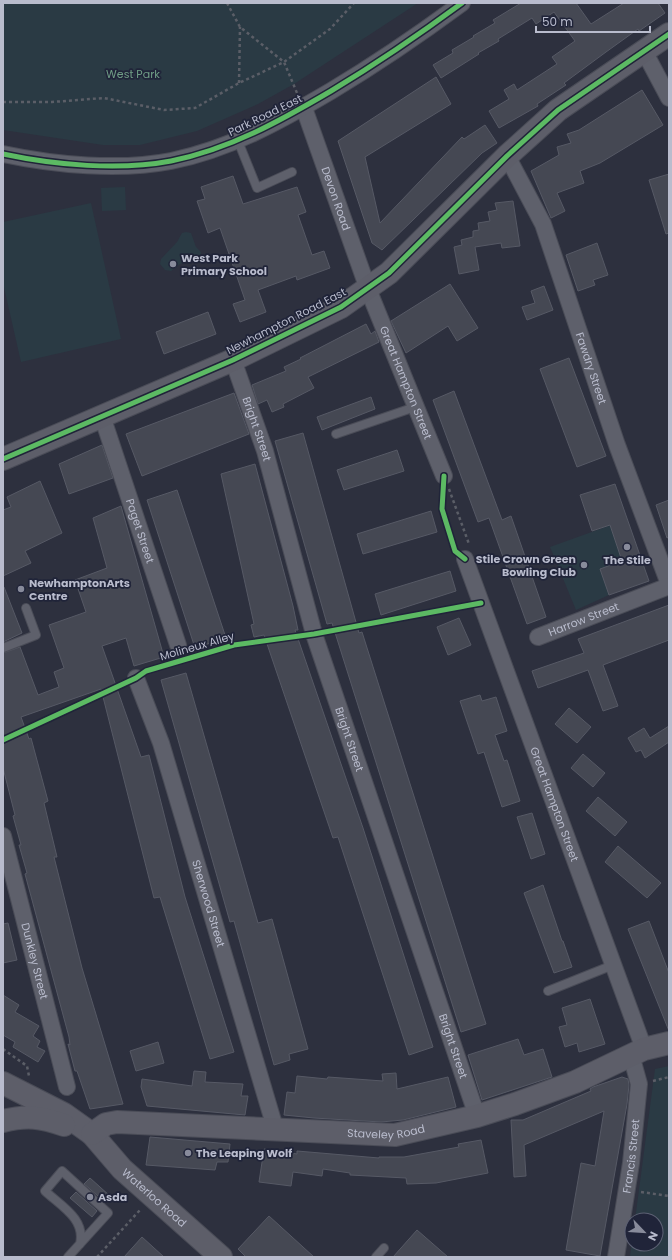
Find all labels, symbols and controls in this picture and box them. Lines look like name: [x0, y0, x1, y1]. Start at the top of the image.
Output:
scale bar: [536, 8, 650, 34]
text: 50 m: [542, 13, 573, 30]
park label: West Park: [106, 66, 160, 82]
street label: Park Road East: [225, 90, 305, 140]
street label: Devon Road: [317, 165, 355, 232]
place label: West Park Primary School: [181, 250, 267, 279]
marker: West Park Primary School: [168, 259, 178, 269]
street label: Newhampton Road East: [223, 284, 349, 358]
street label: Great Hampton Street: [376, 324, 436, 442]
street label: Fawdry Street: [572, 330, 611, 406]
street label: Bright Street: [239, 394, 275, 463]
street label: Paget Street: [122, 496, 158, 565]
marker: The Stile: [622, 542, 632, 552]
place label: Stile Crown Green Bowling Club: [476, 551, 577, 580]
place label: The Stile: [603, 552, 651, 568]
marker: Stile Crown Green Bowling Club: [579, 560, 589, 570]
place label: NewhamptonArts Centre: [29, 575, 130, 604]
marker: NewhamptonArts Centre: [16, 584, 26, 594]
street label: Harrow Street: [546, 598, 621, 640]
street label: Molineux Alley: [158, 627, 237, 664]
street label: Bright Street: [331, 705, 368, 774]
street label: Great Hampton Street: [526, 745, 583, 864]
street label: Sherwood Street: [188, 858, 229, 949]
street label: Dunkley Street: [17, 921, 52, 1001]
street label: Bright Street: [435, 1012, 472, 1081]
street label: Francis Street: [618, 1118, 643, 1194]
street label: Staveley Road: [347, 1120, 426, 1143]
place label: The Leaping Wolf: [196, 1145, 292, 1161]
marker: The Leaping Wolf: [183, 1148, 193, 1158]
street label: Waterloo Road: [118, 1165, 190, 1231]
place label: Asda: [98, 1189, 127, 1205]
marker: Asda: [85, 1192, 95, 1202]
north arrow: [624, 1212, 664, 1252]
text: N: [644, 1229, 662, 1243]

